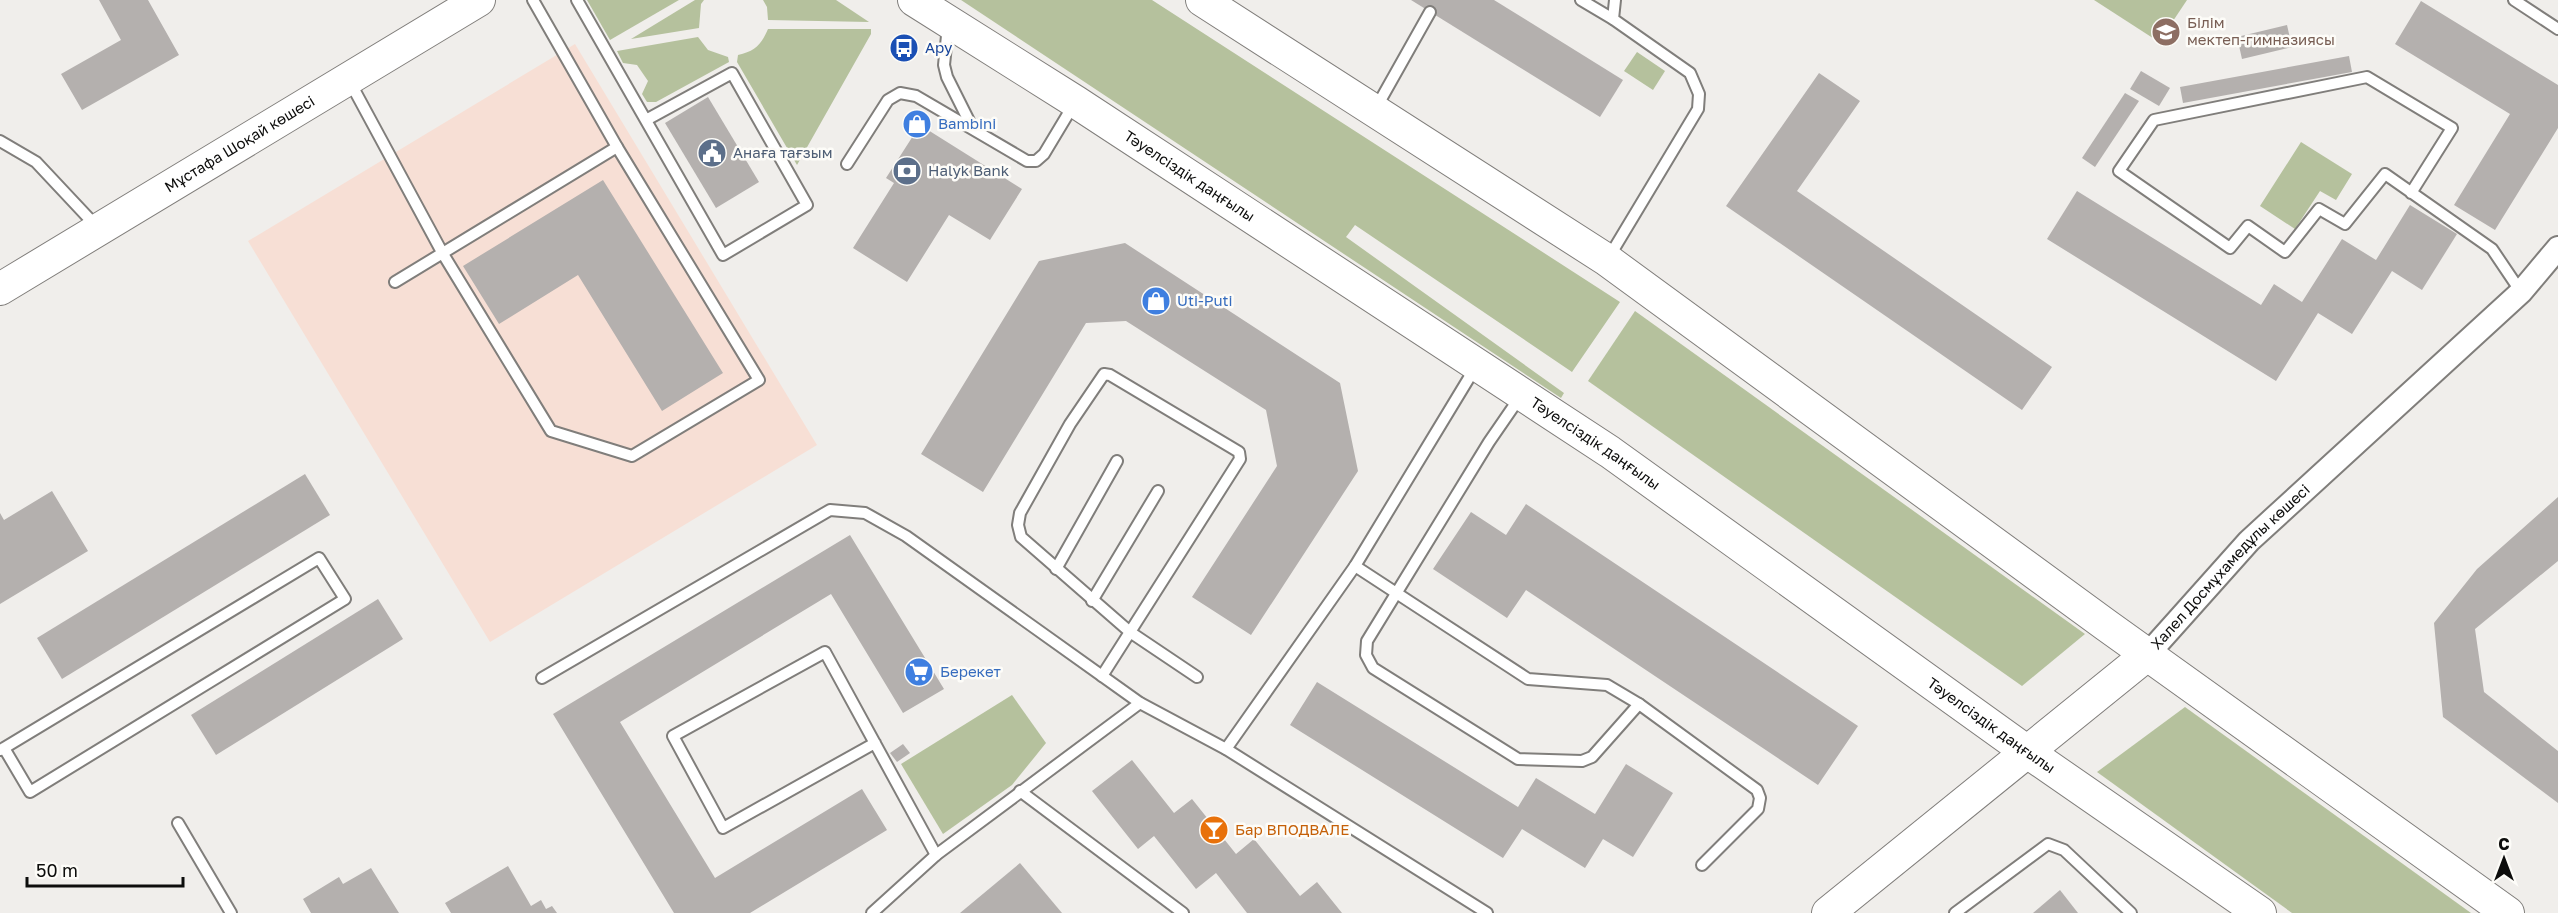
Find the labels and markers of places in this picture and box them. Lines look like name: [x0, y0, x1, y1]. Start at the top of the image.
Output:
place label: Білім мектеп-гимназиясы: [2187, 13, 2335, 48]
school or university icon: Білім мектеп-гимназиясы: [2150, 16, 2182, 48]
bus stop icon: Ару: [888, 32, 920, 64]
place label: Ару: [925, 38, 953, 56]
shop icon: Bambini: [901, 108, 933, 140]
place label: Bambini: [938, 114, 996, 132]
public building icon: Анаға тағзым: [696, 137, 728, 169]
place label: Анаға тағзым: [733, 143, 832, 161]
bank icon: Halyk Bank: [891, 155, 923, 187]
place label: Halyk Bank: [928, 161, 1010, 179]
shop icon: Uti-Puti: [1140, 285, 1172, 317]
place label: Uti-Puti: [1177, 291, 1233, 309]
supermarket icon: Берекет: [903, 656, 935, 688]
place label: Берекет: [940, 662, 1001, 680]
bar icon: Бар ВПОДВАЛЕ: [1198, 814, 1230, 846]
place label: Бар ВПОДВАЛЕ: [1235, 820, 1349, 838]

